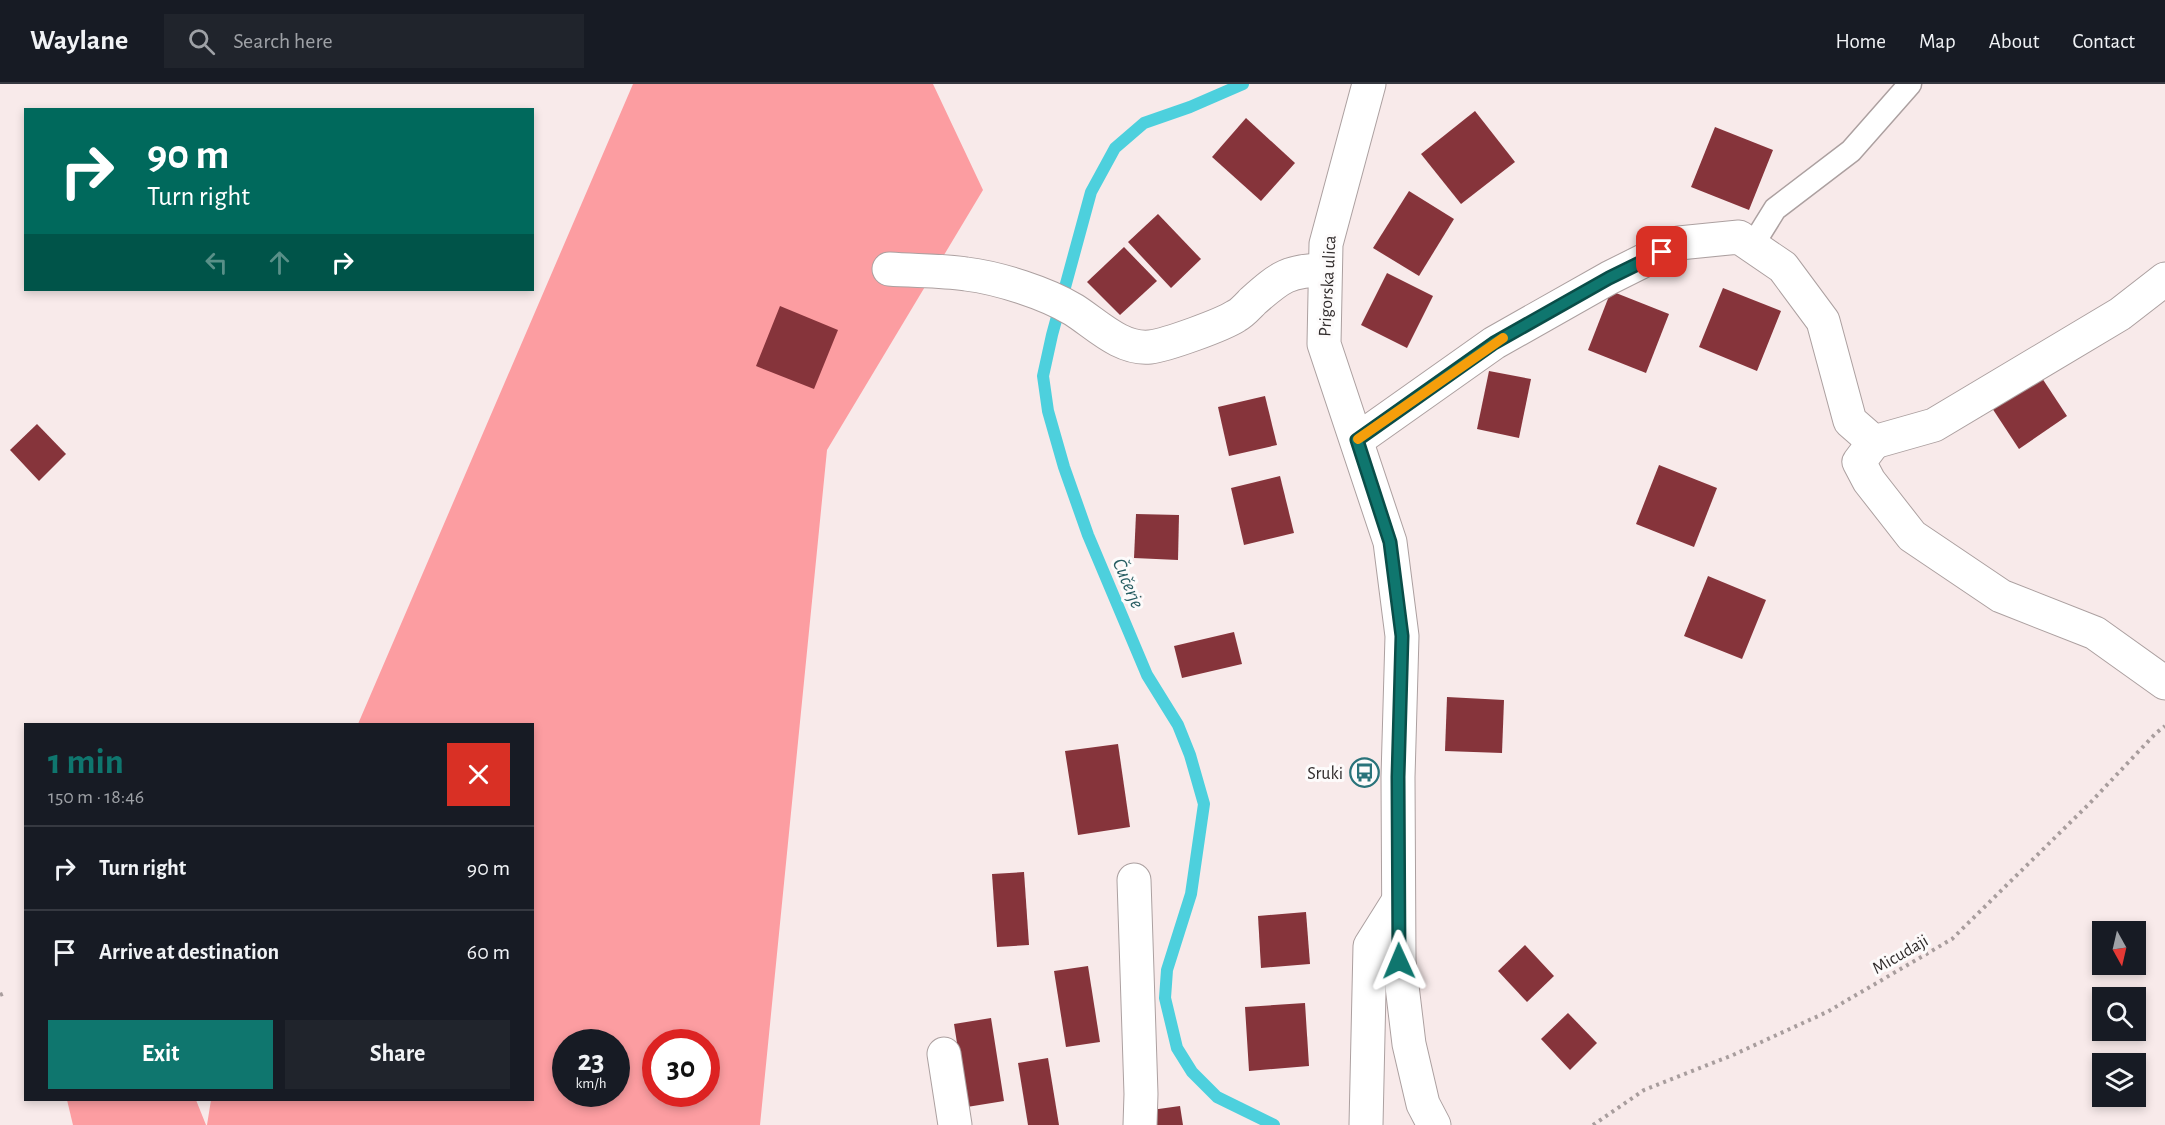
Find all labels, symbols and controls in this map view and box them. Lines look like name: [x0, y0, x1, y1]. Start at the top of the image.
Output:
search box: [164, 14, 584, 68]
icon: search: [185, 25, 218, 58]
text: Waylane: [30, 27, 128, 55]
text: Search here: [233, 30, 333, 52]
text: Home: [1835, 31, 1886, 52]
text: Map: [1919, 31, 1956, 52]
text: About: [1989, 31, 2039, 52]
text: Contact: [2072, 31, 2135, 52]
icon: right: [48, 132, 126, 210]
text: 90 m: [147, 134, 229, 176]
text: Turn right: [147, 183, 250, 210]
pin: [1636, 226, 1687, 277]
street label: Prigorska ulica: [1316, 235, 1340, 337]
icon: arrive: [1645, 235, 1678, 268]
icon: left: [200, 246, 233, 279]
icon: ahead: [263, 246, 296, 279]
icon: right: [326, 246, 359, 279]
water label: Čučerje: [1109, 555, 1149, 612]
button: close: [447, 743, 510, 806]
text: 1 min: [48, 744, 124, 780]
bus stop icon: Sruki: [1348, 757, 1380, 789]
place label: Sruki: [1307, 765, 1343, 783]
text: 150 m · 18:46: [48, 787, 144, 807]
icon: right: [48, 852, 81, 885]
text: Turn right: [99, 857, 186, 879]
text: 90 m: [467, 857, 510, 879]
north arrow: [2092, 921, 2146, 975]
map controls: [2092, 921, 2146, 1107]
position arrow: [1367, 929, 1431, 993]
street label: Micudaji: [1869, 932, 1932, 978]
icon: arrive: [48, 936, 81, 969]
text: Arrive at destination: [99, 941, 279, 963]
text: 60 m: [467, 941, 510, 963]
button: search: [2092, 987, 2146, 1041]
button: Exit: [48, 1020, 273, 1089]
button: Share: [285, 1020, 510, 1089]
speed limit sign: 30: [642, 1029, 720, 1107]
text: 23: [577, 1046, 605, 1076]
button: layers: [2092, 1053, 2146, 1107]
text: km/h: [576, 1076, 606, 1091]

